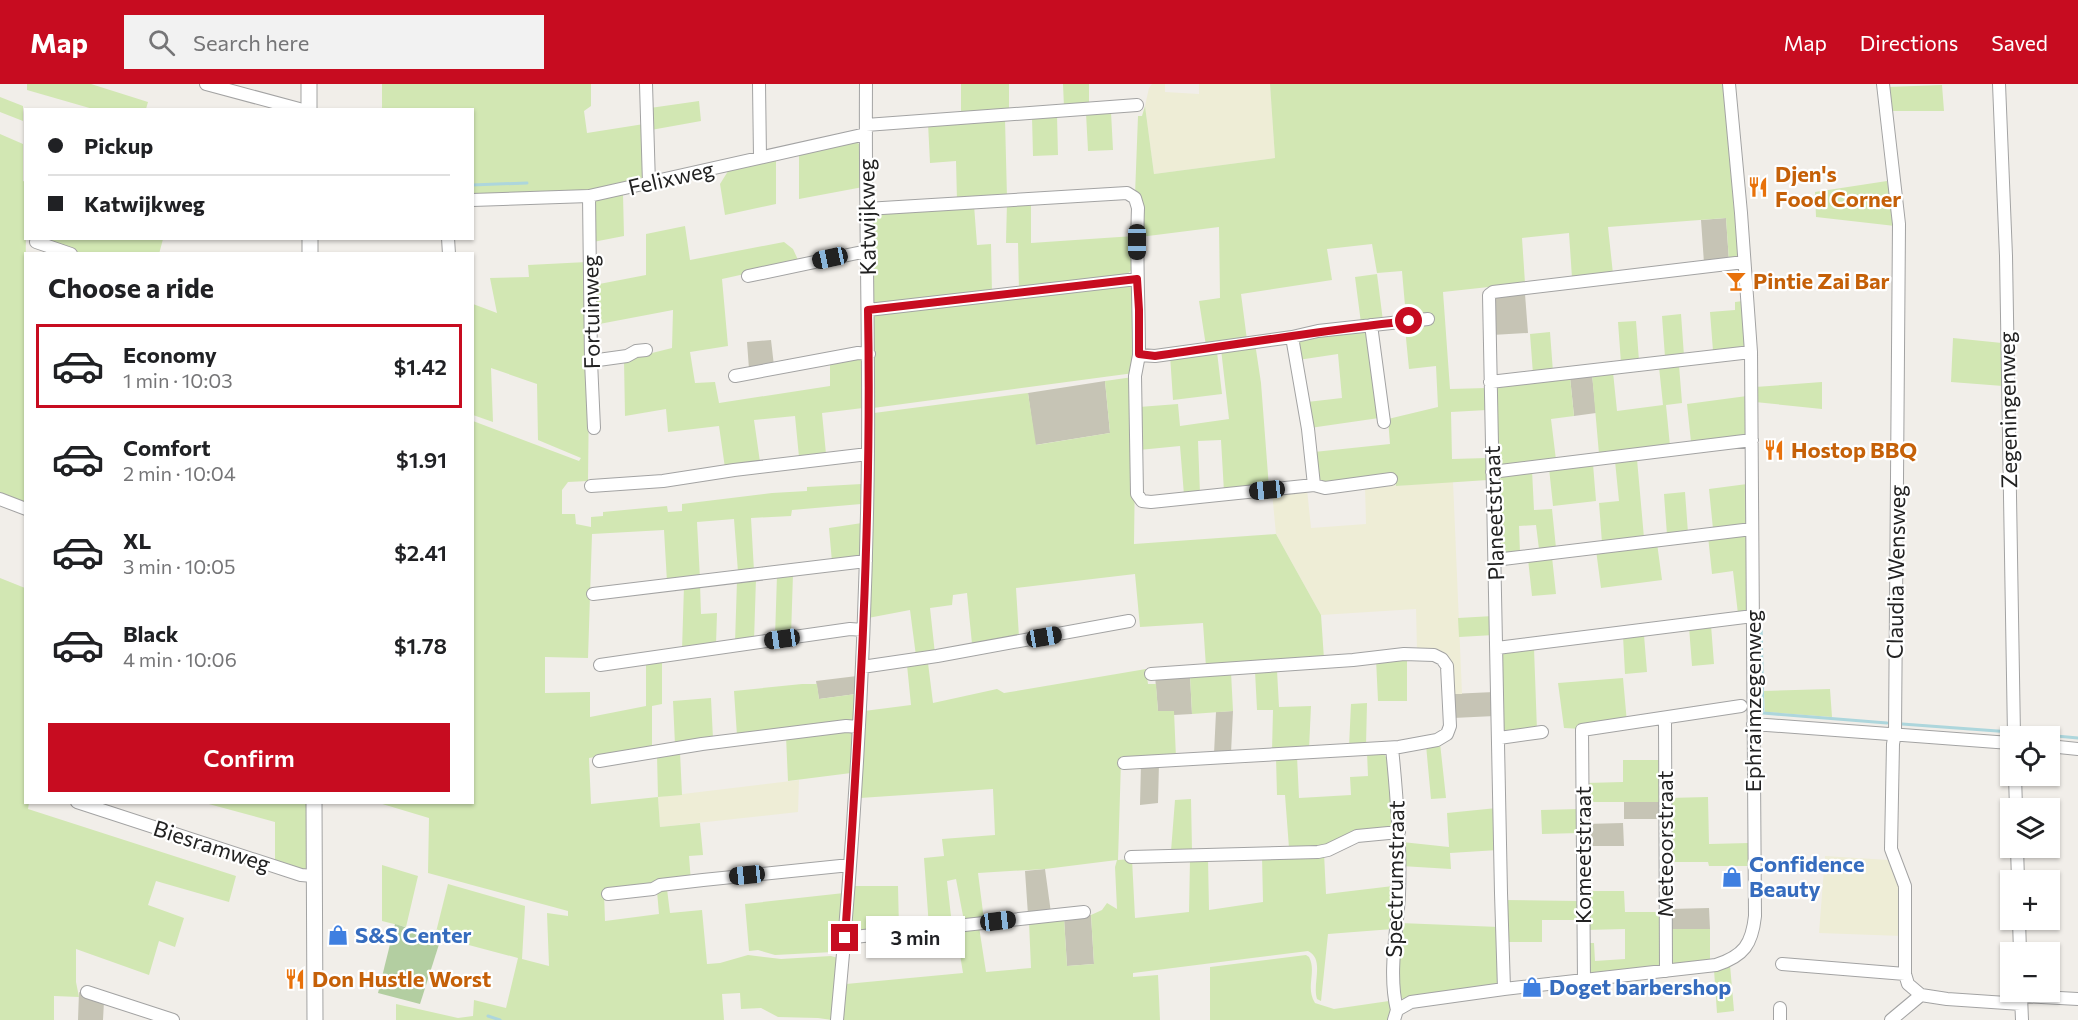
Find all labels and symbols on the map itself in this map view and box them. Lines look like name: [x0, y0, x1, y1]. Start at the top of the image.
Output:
street label: Felixweg: [625, 155, 717, 201]
street label: Katwijkweg: [852, 158, 881, 276]
place label: Djen's Food Corner: [1775, 160, 1901, 212]
restaurant icon: Djen's Food Corner: [1746, 175, 1770, 199]
car: [1128, 224, 1146, 260]
car: [811, 245, 849, 271]
street label: Fortuinweg: [576, 255, 605, 369]
place label: Pintie Zai Bar: [1753, 267, 1890, 294]
bar icon: Pintie Zai Bar: [1724, 269, 1748, 293]
route start: [1395, 307, 1422, 334]
street label: Zegeningenweg: [1993, 331, 2022, 489]
place label: Hostop BBQ: [1791, 436, 1917, 463]
restaurant icon: Hostop BBQ: [1762, 438, 1786, 462]
street label: Planeetstraat: [1478, 445, 1509, 581]
car: [1248, 479, 1286, 501]
street label: Claudia Wensweg: [1880, 485, 1911, 659]
street label: Ephraimzegenweg: [1739, 610, 1766, 792]
car: [1025, 625, 1063, 649]
car: [763, 628, 801, 650]
street label: Meteoorstraat: [1651, 770, 1678, 918]
street label: Komeetstraat: [1569, 786, 1596, 924]
street label: Spectrumstraat: [1380, 800, 1409, 958]
street label: Biesramweg: [150, 814, 274, 877]
place label: Confidence Beauty: [1749, 850, 1864, 902]
car: [728, 864, 766, 886]
shop icon: Confidence Beauty: [1720, 865, 1744, 889]
car: [979, 910, 1017, 932]
callout: 3 min: [866, 917, 965, 959]
place label: S&S Center: [355, 921, 472, 948]
shop icon: S&S Center: [326, 923, 350, 947]
route end: [831, 924, 858, 951]
place label: Don Hustle Worst: [312, 965, 491, 992]
restaurant icon: Don Hustle Worst: [283, 967, 307, 991]
place label: Doget barbershop: [1549, 973, 1731, 1000]
shop icon: Doget barbershop: [1520, 975, 1544, 999]

